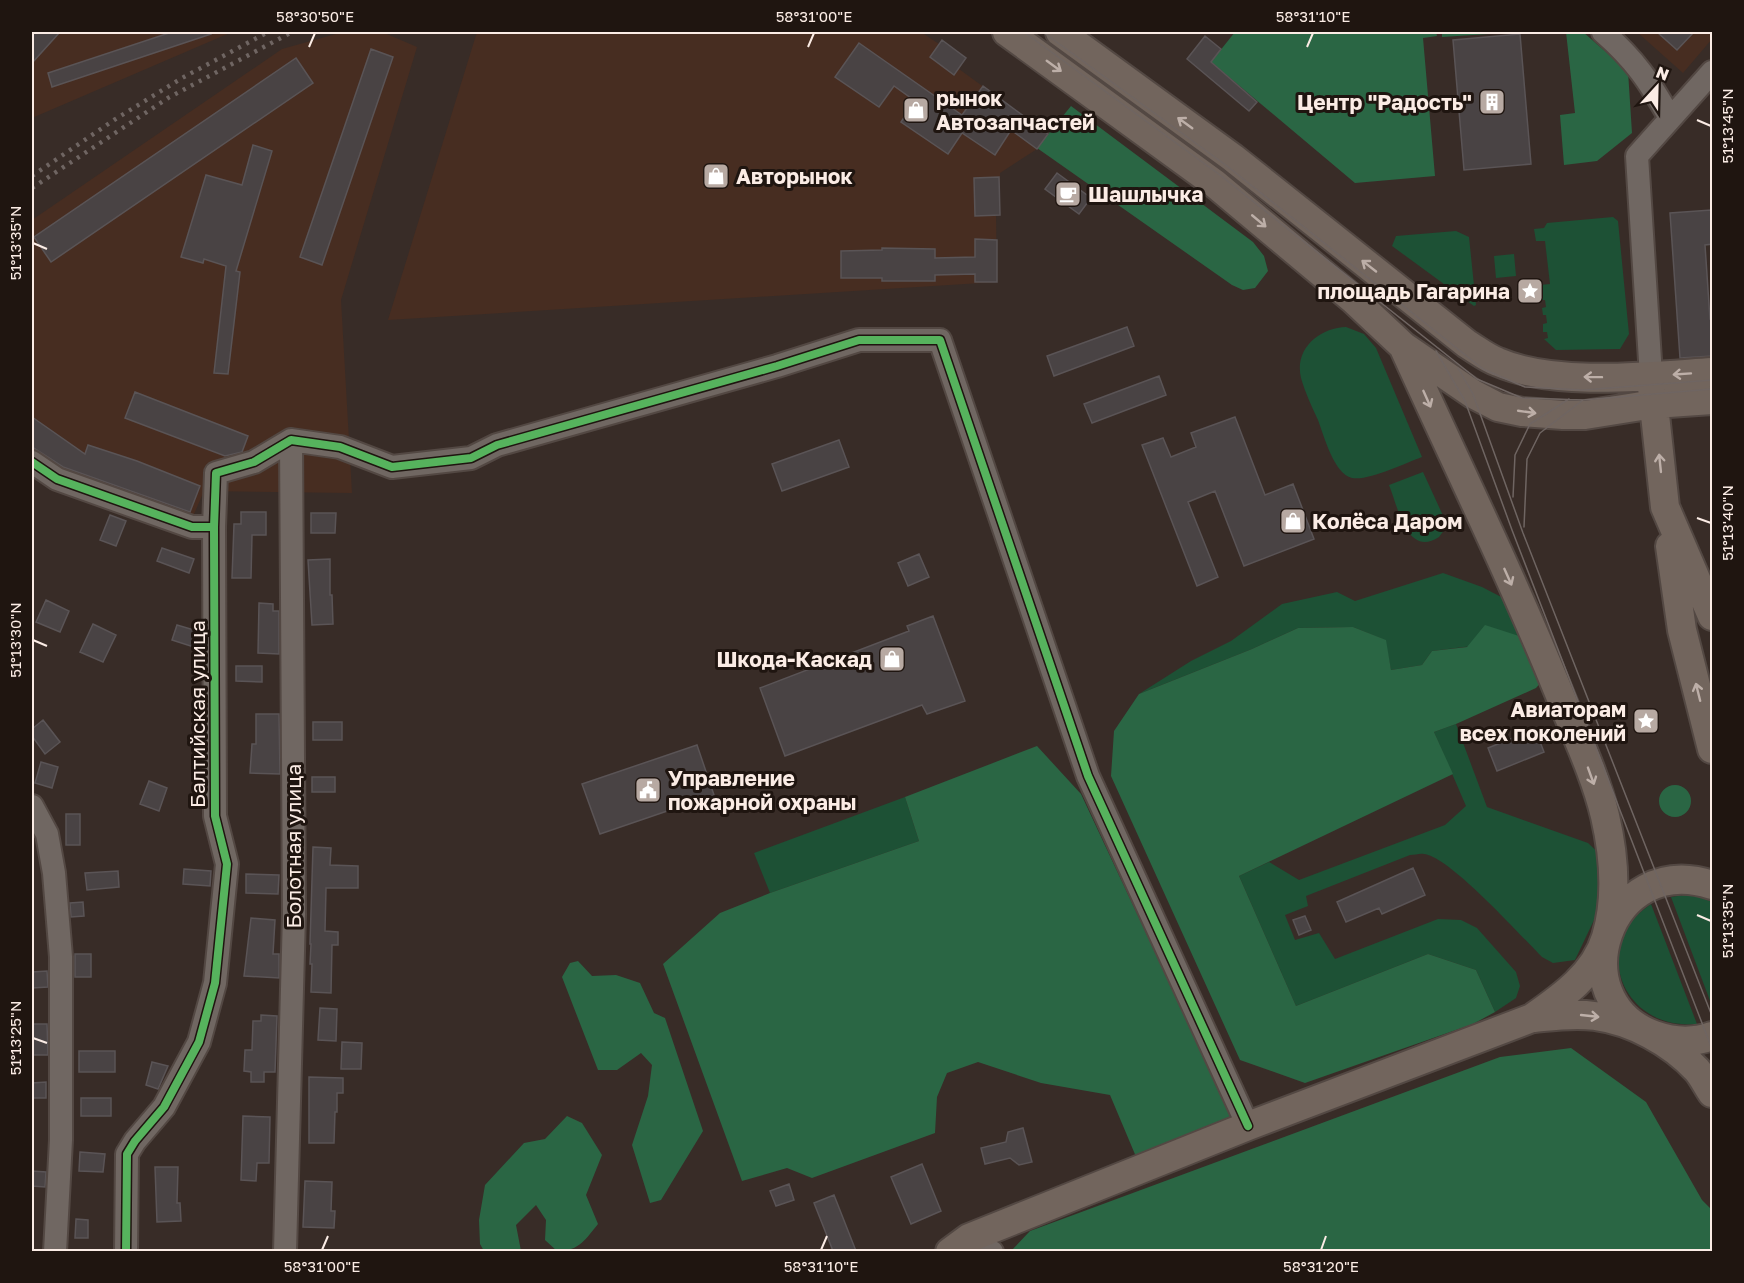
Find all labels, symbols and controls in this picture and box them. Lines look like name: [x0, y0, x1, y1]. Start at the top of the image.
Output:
text: 58°30'50"E: [276, 7, 354, 25]
text: 58°31'00"E: [776, 7, 852, 25]
text: 58°31'10"E: [1276, 7, 1350, 25]
north arrow: [1627, 57, 1687, 117]
one-way arrow: [1046, 60, 1062, 72]
text: N: [1653, 62, 1672, 85]
place label: рынок Автозапчастей: [936, 85, 1095, 135]
building icon: Центр "Радость": [1477, 87, 1507, 117]
text: 51°13'45"N: [1718, 88, 1736, 164]
place label: Центр "Радость": [1297, 89, 1472, 115]
shop icon: рынок Автозапчастей: [901, 95, 931, 125]
one-way arrow: [1178, 117, 1194, 130]
shop icon: Авторынок: [701, 161, 731, 191]
place label: Авторынок: [736, 163, 853, 189]
cafe icon: Шашлычка: [1053, 179, 1083, 209]
place label: Шашлычка: [1088, 181, 1204, 207]
text: 51°13'35"N: [6, 206, 24, 280]
one-way arrow: [1251, 214, 1266, 228]
one-way arrow: [1361, 260, 1377, 273]
place icon: площадь Гагарина: [1515, 276, 1545, 306]
place label: площадь Гагарина: [1318, 278, 1510, 304]
one-way arrow: [1672, 369, 1692, 380]
one-way arrow: [1583, 371, 1603, 383]
one-way arrow: [1422, 390, 1433, 408]
one-way arrow: [1517, 407, 1537, 418]
one-way arrow: [1654, 454, 1665, 474]
text: 51°13'40"N: [1718, 485, 1736, 561]
shop icon: Колёса Даром: [1278, 506, 1308, 536]
place label: Колёса Даром: [1312, 508, 1462, 534]
one-way arrow: [1502, 567, 1514, 585]
text: 51°13'30"N: [6, 602, 24, 678]
street label: Балтийская улица: [184, 620, 210, 808]
shop icon: Шкода-Каскад: [877, 644, 907, 674]
place label: Шкода-Каскад: [717, 646, 872, 672]
one-way arrow: [1692, 683, 1703, 702]
place label: Авиаторам всех поколений: [1460, 696, 1626, 746]
place icon: Авиаторам всех поколений: [1631, 706, 1661, 736]
street label: Болотная улица: [280, 764, 306, 928]
place label: Управление пожарной охраны: [668, 765, 857, 815]
one-way arrow: [1587, 766, 1598, 785]
public building icon: Управление пожарной охраны: [633, 775, 663, 805]
text: 51°13'35"N: [1718, 884, 1736, 958]
text: 51°13'25"N: [6, 1001, 24, 1075]
one-way arrow: [1579, 1011, 1599, 1022]
text: 58°31'00"E: [284, 1257, 360, 1275]
text: 58°31'10"E: [784, 1257, 858, 1275]
text: 58°31'20"E: [1283, 1257, 1359, 1275]

